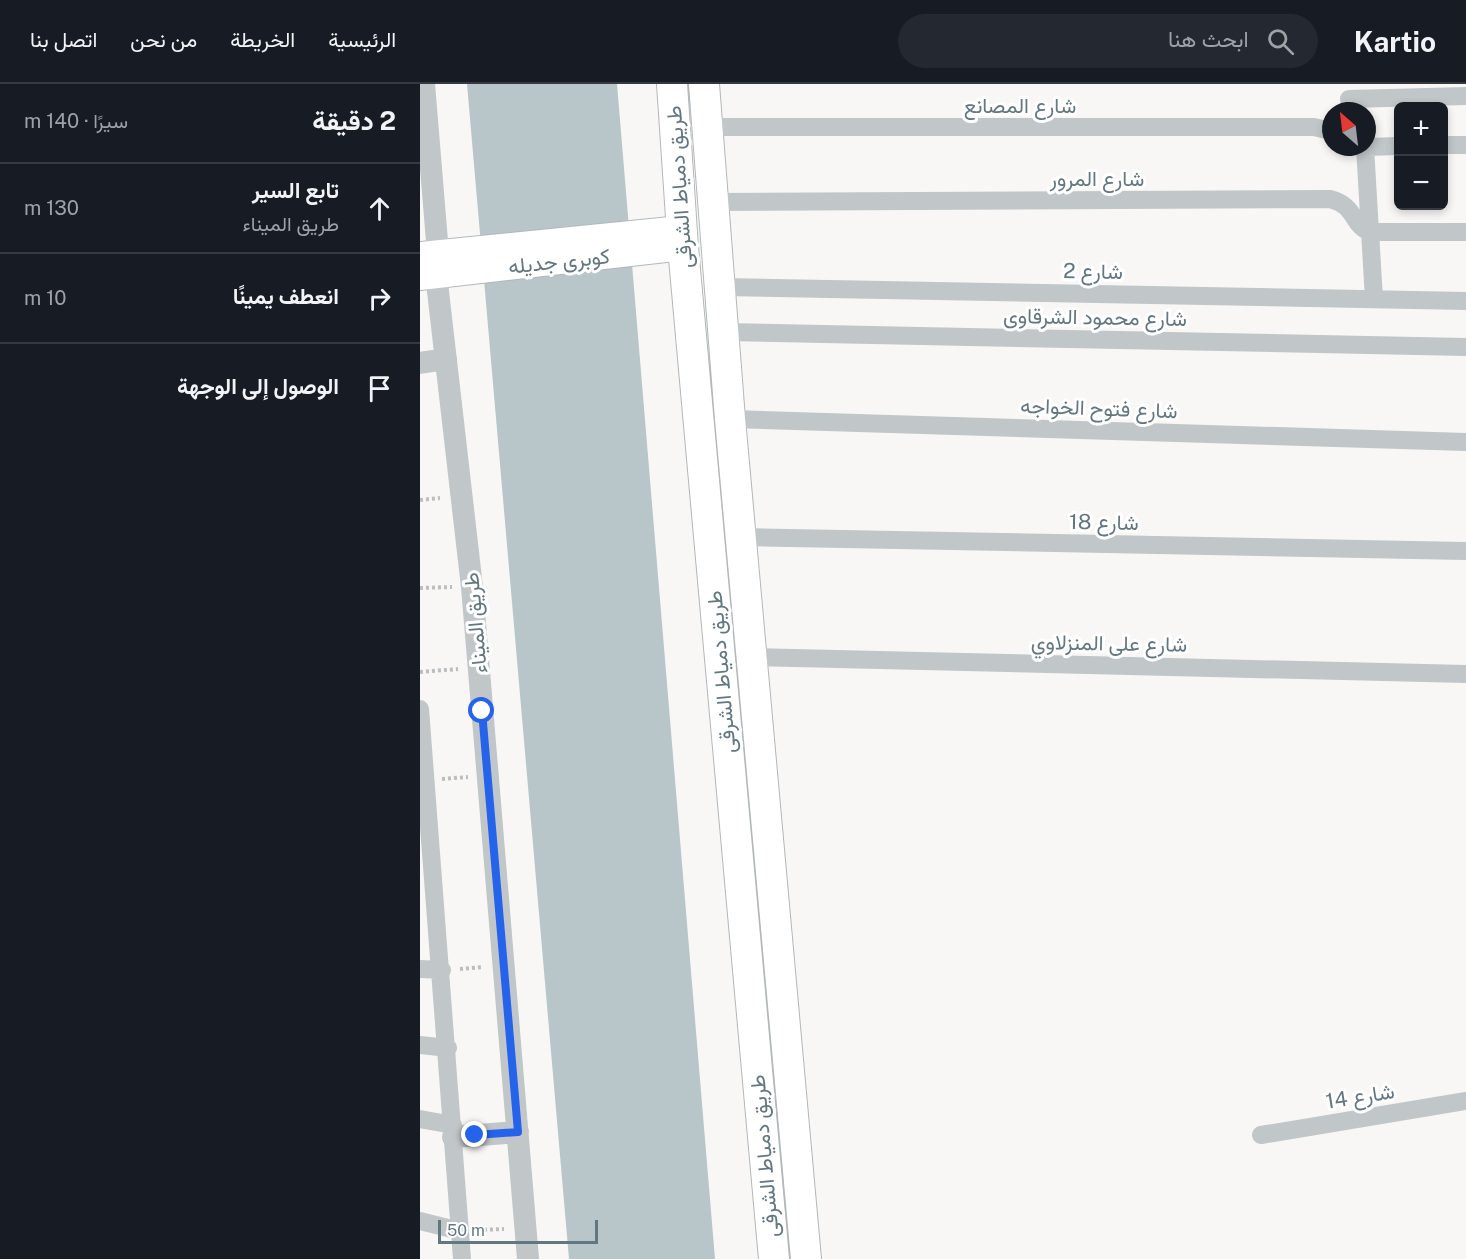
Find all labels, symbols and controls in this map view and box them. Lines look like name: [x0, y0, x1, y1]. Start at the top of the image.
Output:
search box: [898, 14, 1318, 68]
icon: search: [1264, 25, 1297, 58]
text: Kartio: [1354, 25, 1436, 58]
text: ابحث هنا: [1168, 26, 1249, 52]
text: اتصل بنا: [30, 27, 97, 52]
text: من نحن: [130, 27, 197, 52]
text: الخريطة: [230, 27, 295, 52]
text: الرئيسية: [328, 27, 396, 52]
street label: شارع المصانع: [964, 93, 1076, 120]
north arrow: [1322, 102, 1376, 156]
map controls: [1394, 102, 1448, 210]
button: +: [1394, 102, 1448, 156]
text: 2 دقيقة: [312, 105, 396, 136]
street label: طريق دمياط الشرقى: [661, 105, 698, 269]
text: سيرًا · 140 m: [24, 109, 128, 133]
button: −: [1394, 156, 1448, 210]
street label: شارع المرور: [1049, 166, 1144, 193]
text: تابع السير: [252, 177, 339, 203]
icon: ahead: [363, 192, 396, 225]
text: 130 m: [24, 196, 79, 220]
text: طريق الميناء: [243, 212, 339, 236]
street label: كوبرى جديله: [507, 243, 611, 280]
street label: شارع 2: [1063, 258, 1123, 286]
icon: right: [363, 282, 396, 315]
text: انعطف يمينًا: [233, 283, 339, 309]
text: 10 m: [24, 286, 67, 310]
street label: شارع محمود الشرقاوى: [1003, 303, 1187, 333]
icon: arrive: [363, 372, 396, 405]
text: الوصول إلى الوجهة: [177, 373, 339, 399]
street label: شارع فتوح الخواجه: [1020, 393, 1178, 425]
street label: شارع 18: [1069, 509, 1139, 537]
street label: طريق الميناء: [458, 571, 493, 675]
street label: طريق دمياط الشرقى: [701, 590, 742, 754]
street label: شارع على المنزلاوي: [1030, 629, 1187, 662]
route start: [468, 697, 494, 723]
street label: طريق دمياط الشرقى: [744, 1074, 785, 1238]
street label: شارع 14: [1324, 1078, 1396, 1116]
route end: [461, 1121, 487, 1147]
scale bar: [438, 1217, 598, 1244]
text: 50 m: [447, 1221, 485, 1240]

